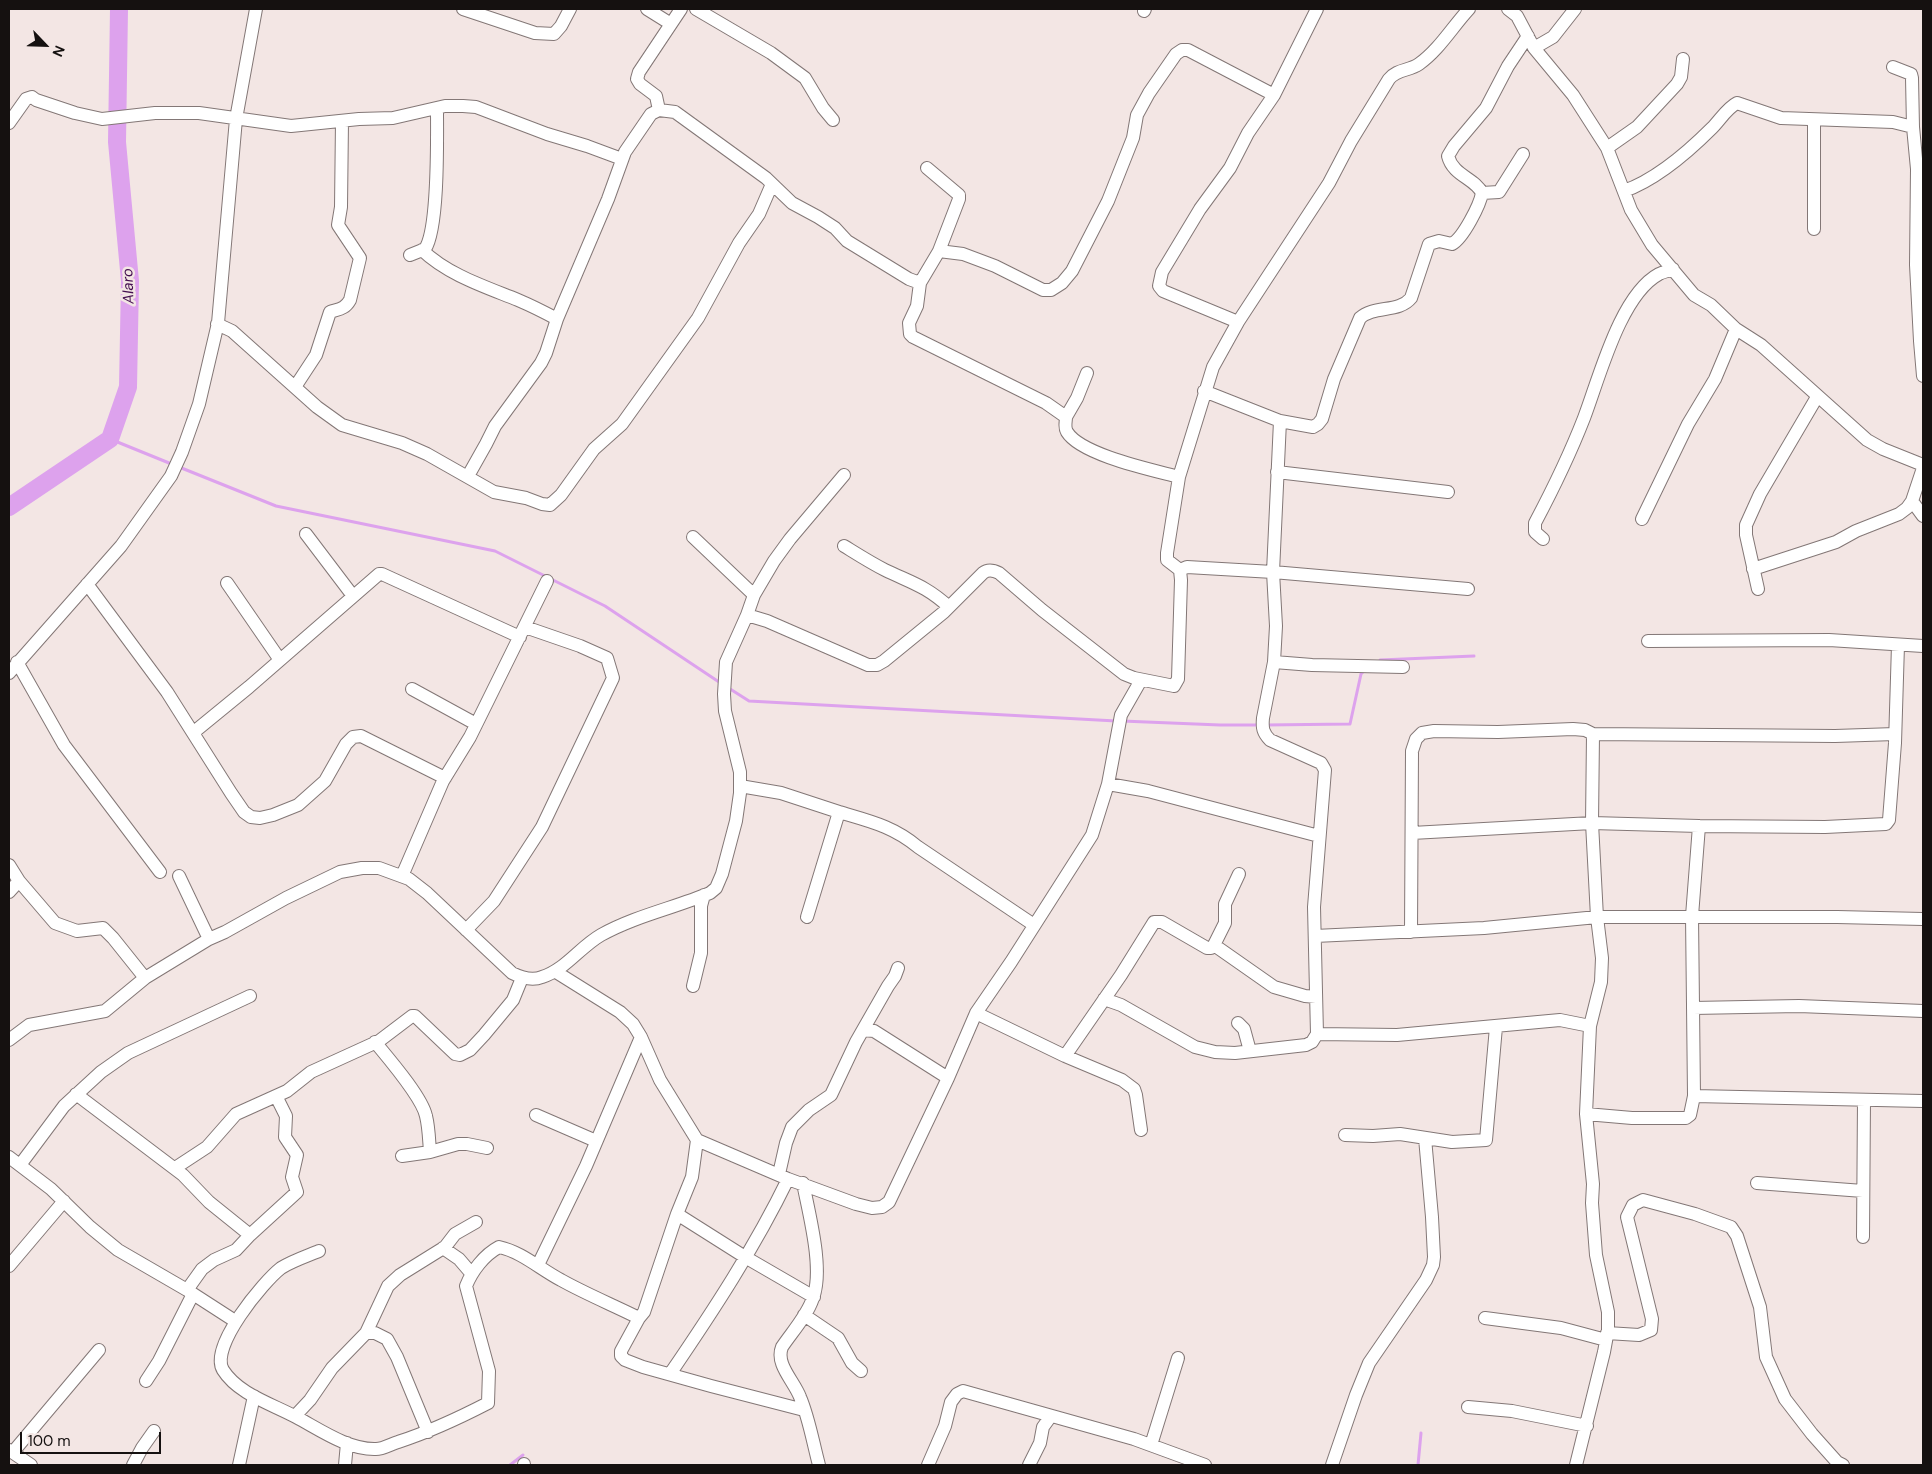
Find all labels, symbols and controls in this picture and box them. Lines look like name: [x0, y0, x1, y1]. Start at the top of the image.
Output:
north arrow: [20, 20, 70, 70]
text: N: [48, 43, 69, 59]
water label: Alaro: [119, 268, 139, 304]
scale bar: [22, 1422, 164, 1454]
text: 100 m: [28, 1431, 71, 1451]

